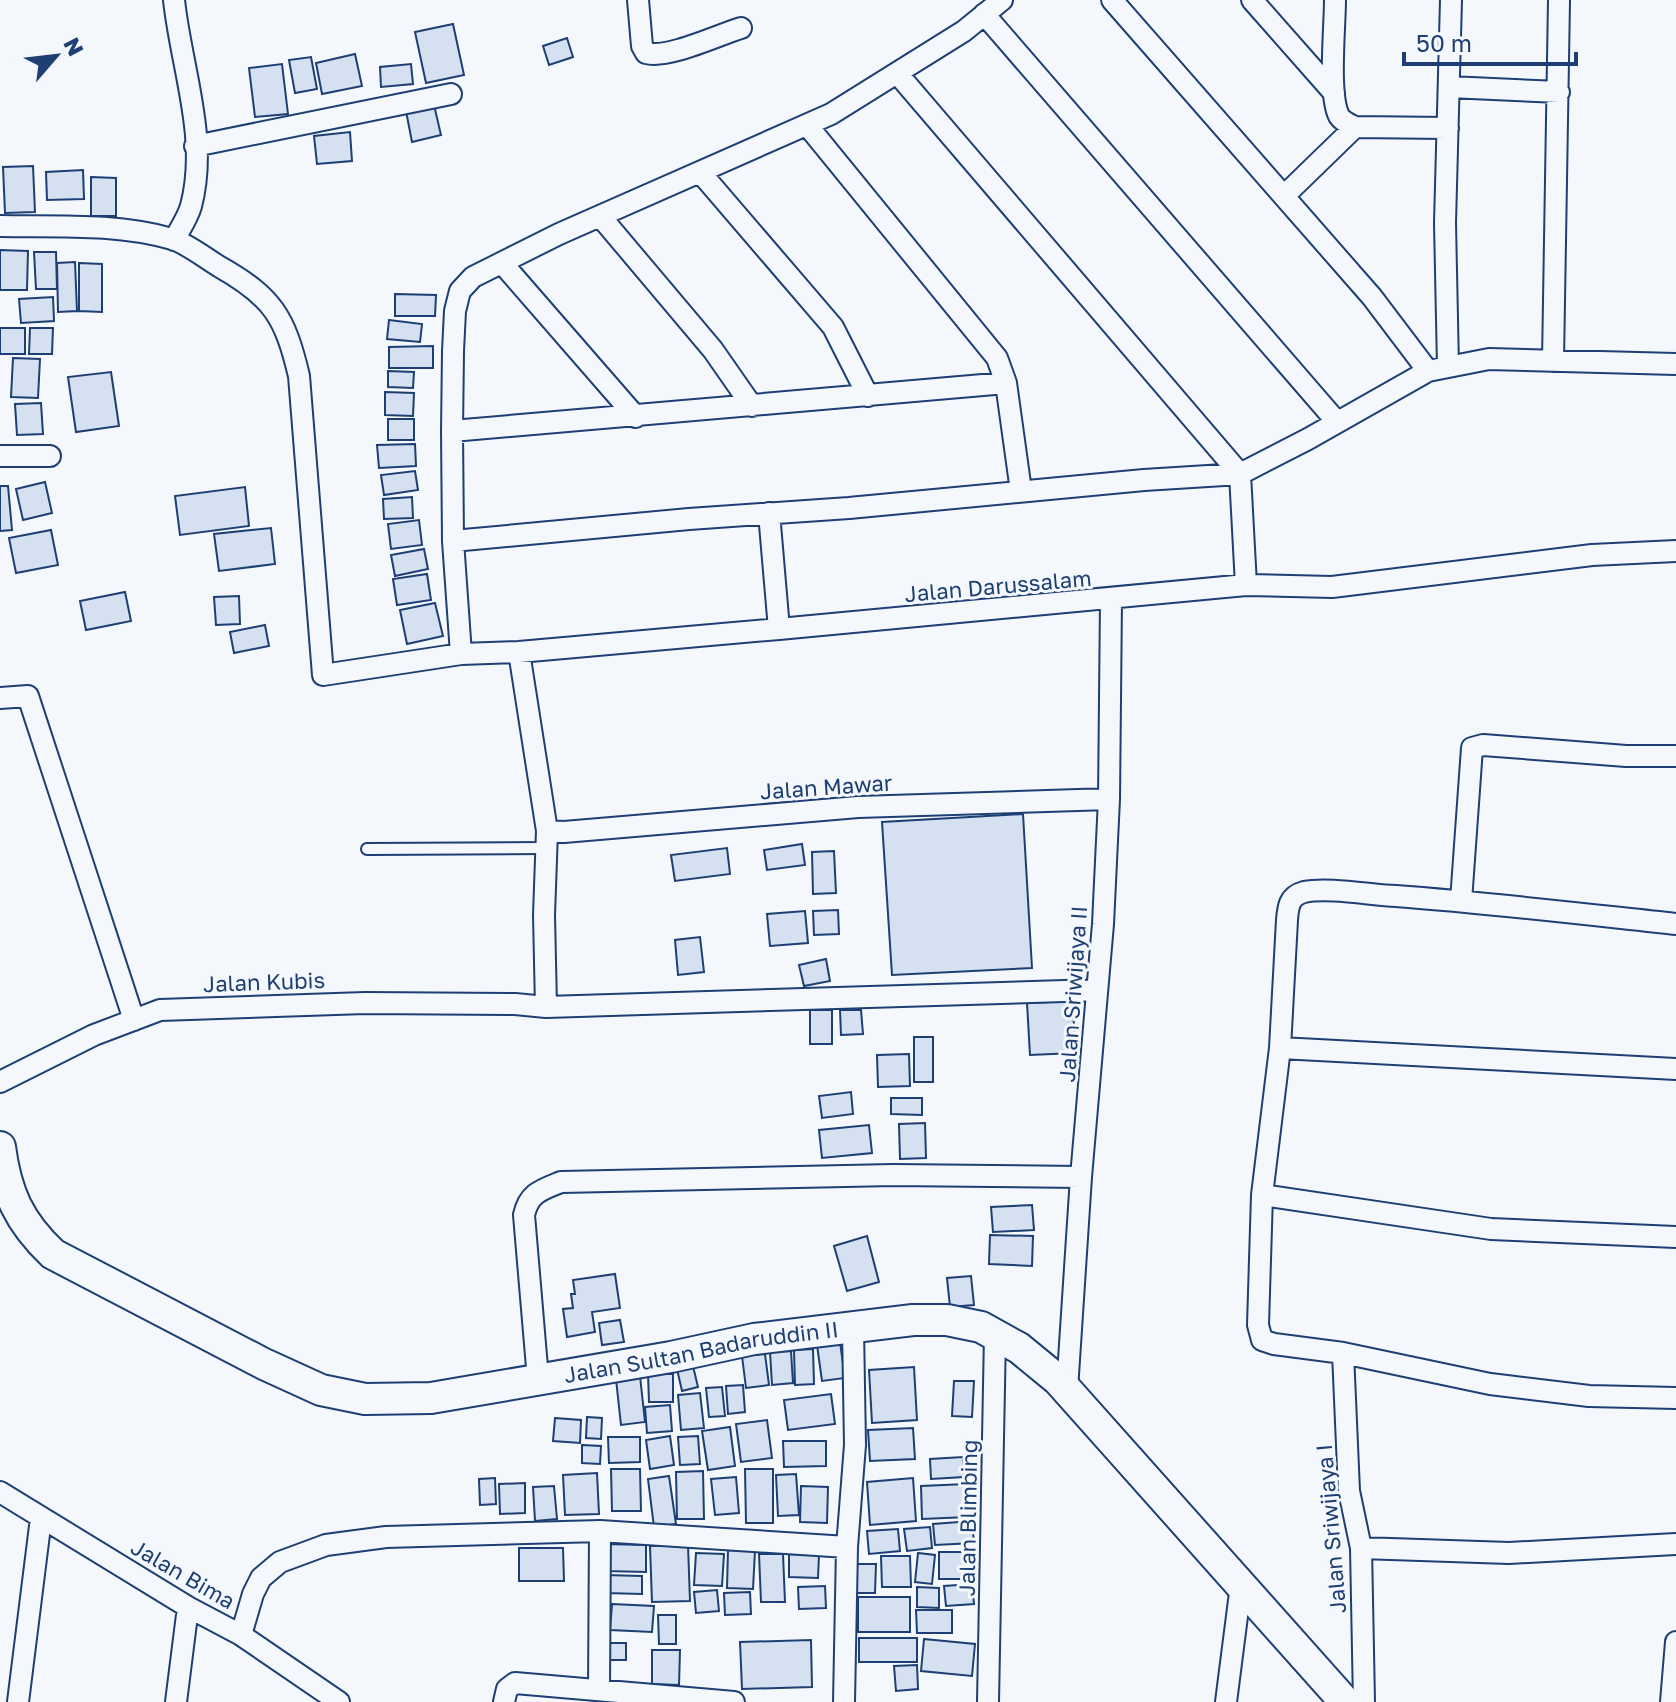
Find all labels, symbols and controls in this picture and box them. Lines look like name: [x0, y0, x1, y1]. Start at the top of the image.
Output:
north arrow: [16, 16, 96, 96]
scale bar: [1404, 16, 1576, 66]
text: 50 m: [1416, 28, 1472, 57]
text: N: [58, 33, 90, 60]
street label: Jalan Darussalam: [903, 564, 1093, 607]
street label: Jalan Mawar: [759, 768, 893, 805]
street label: Jalan Sriwijaya II: [1053, 905, 1092, 1083]
street label: Jalan Kubis: [202, 966, 326, 997]
street label: Jalan Sultan Badaruddin II: [562, 1315, 840, 1388]
street label: Jalan Blimbing: [953, 1439, 982, 1597]
street label: Jalan Sriwijaya I: [1310, 1443, 1351, 1615]
street label: Jalan Bima: [126, 1533, 240, 1614]

